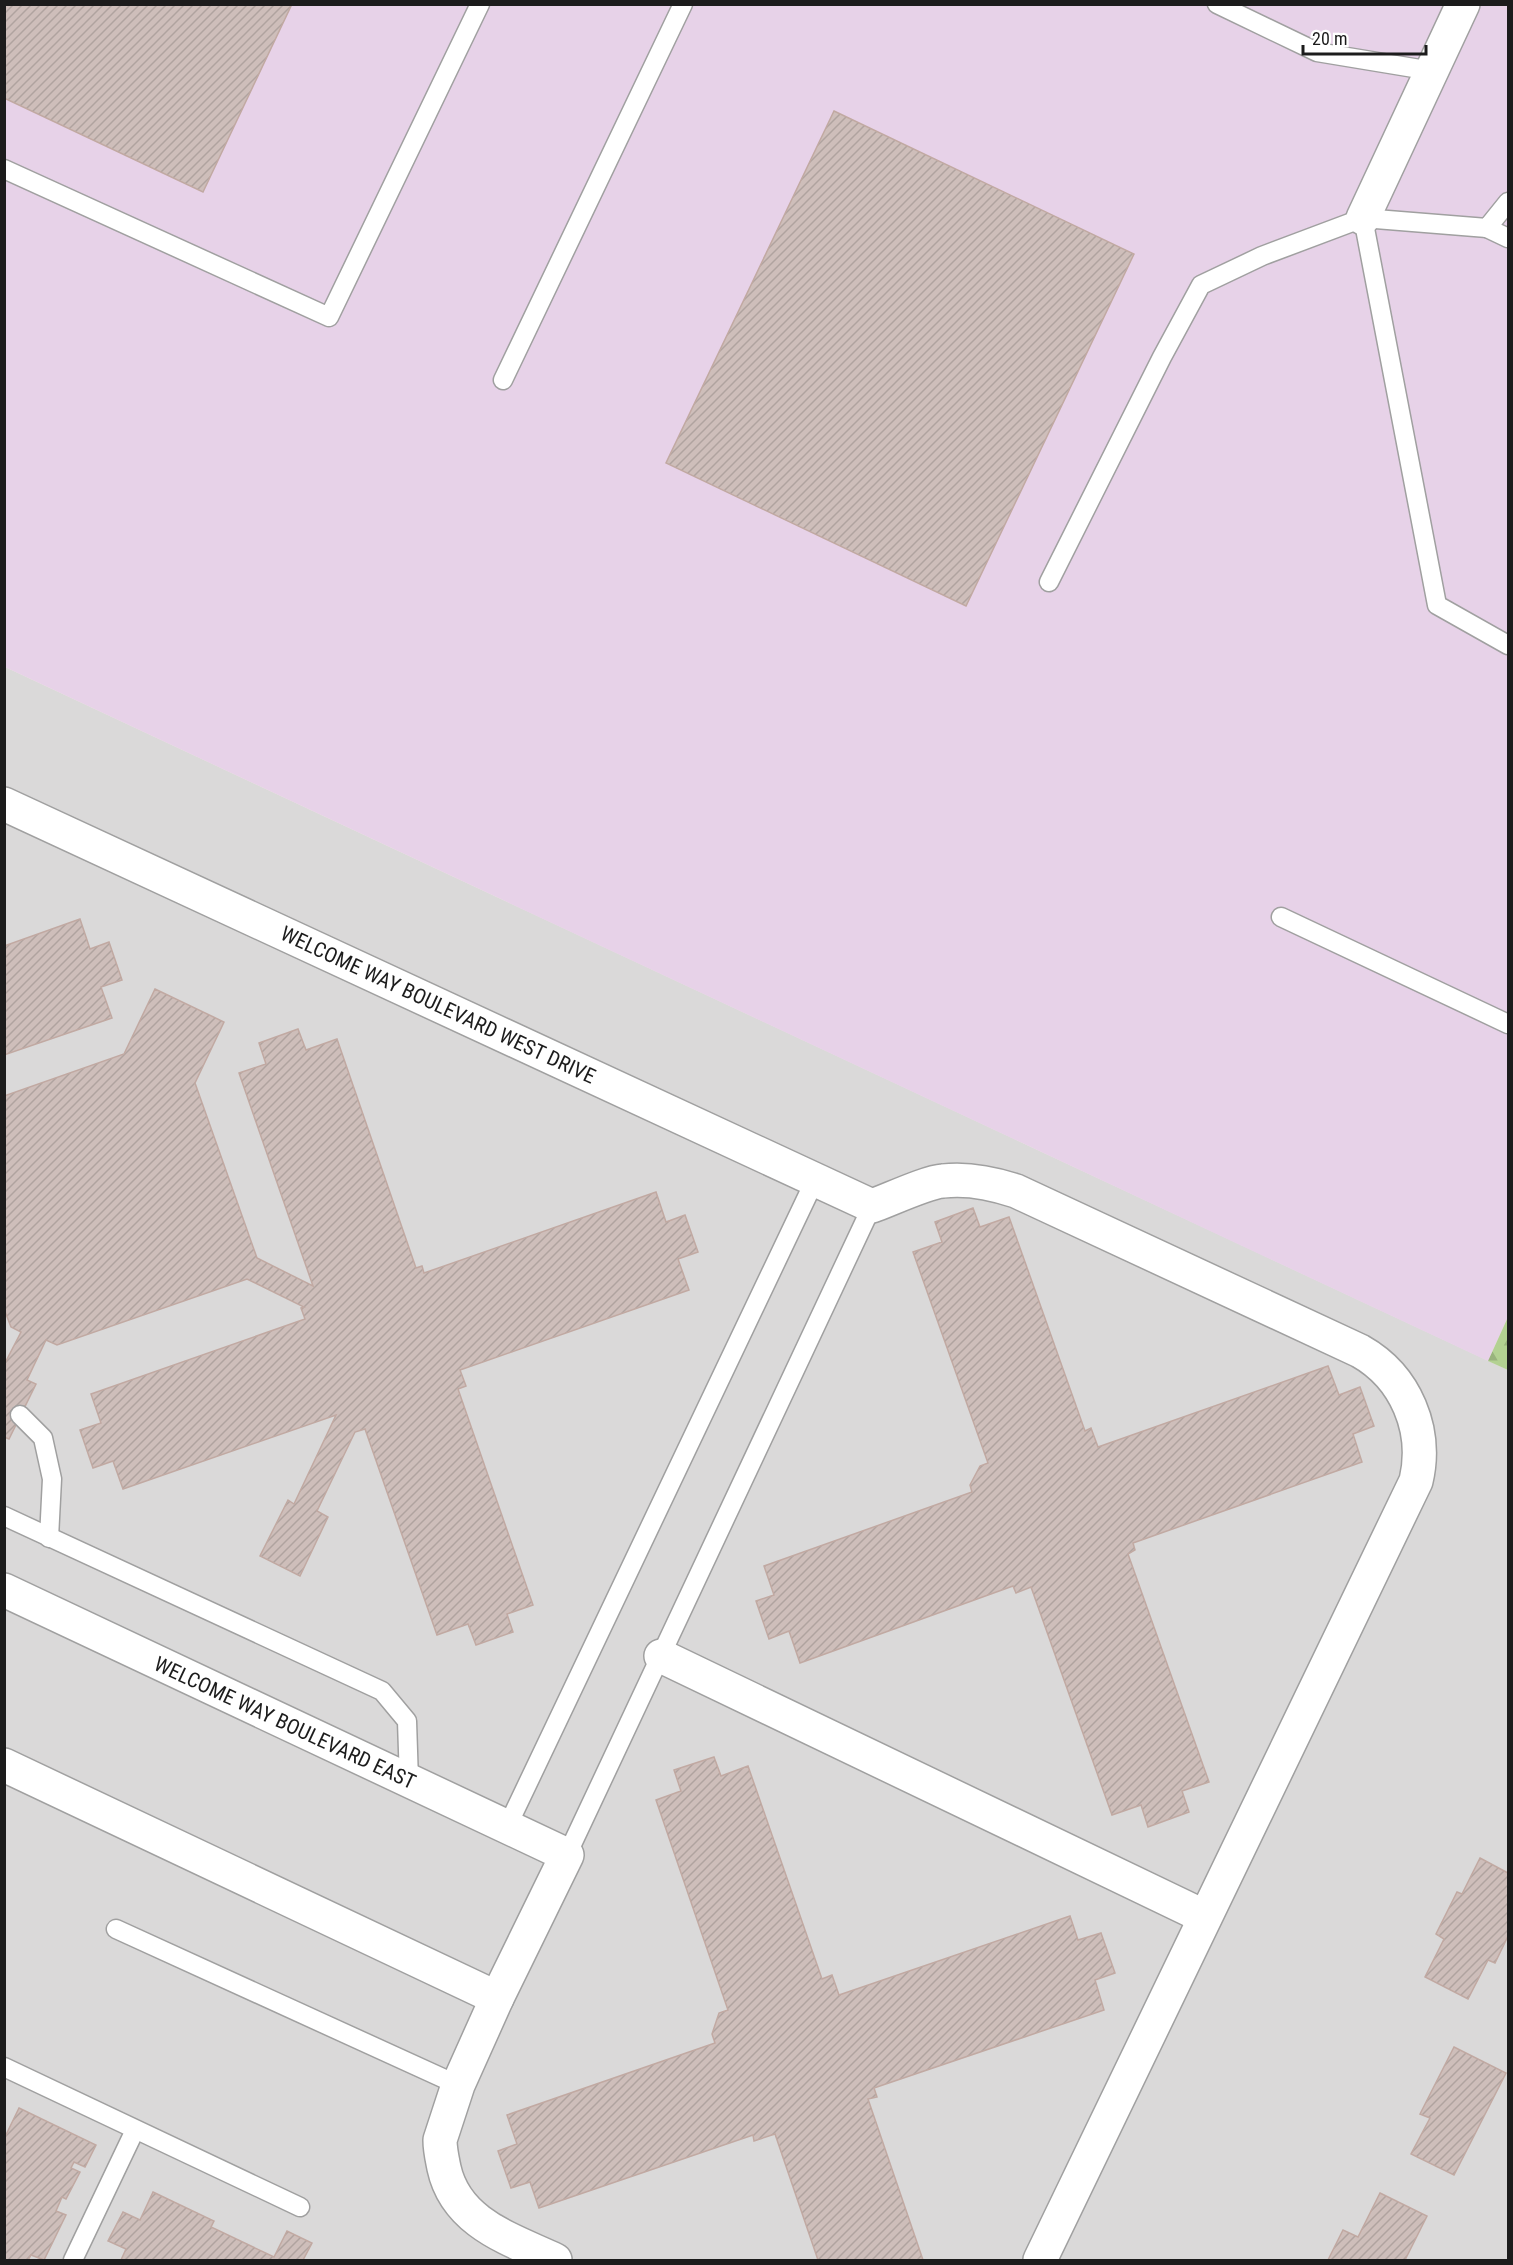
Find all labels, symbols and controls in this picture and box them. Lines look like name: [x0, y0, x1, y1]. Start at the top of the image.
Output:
scale bar: [1303, 18, 1426, 56]
text: 20 m: [1312, 28, 1347, 49]
street label: WELCOME WAY BOULEVARD WEST DRIVE: [277, 921, 599, 1089]
street label: WELCOME WAY BOULEVARD EAST: [150, 1652, 420, 1794]

